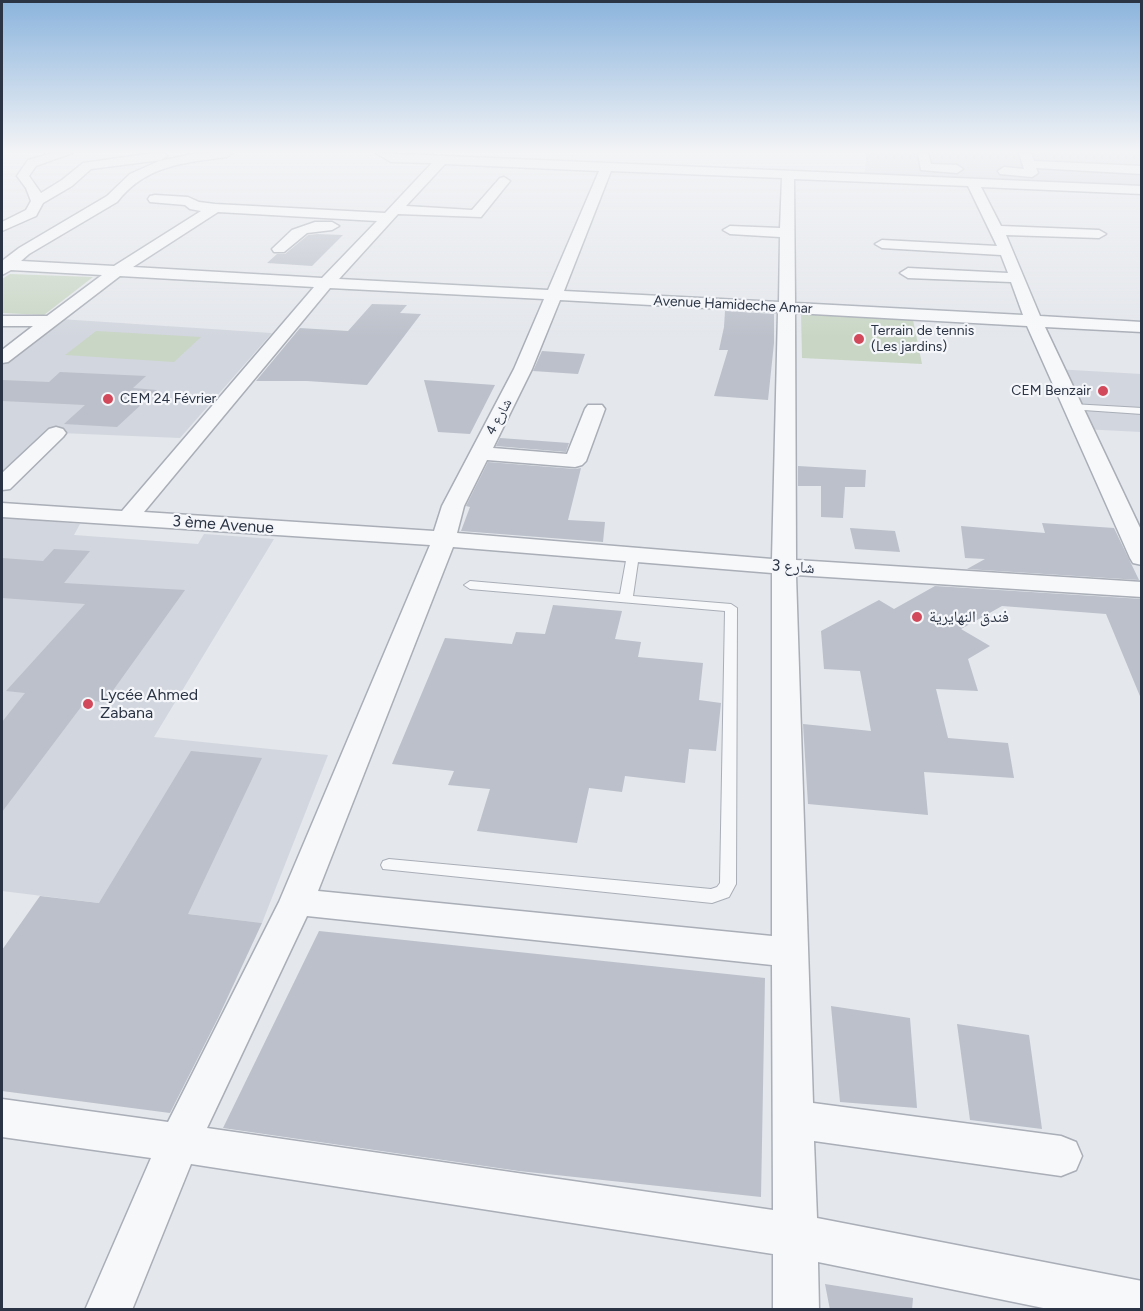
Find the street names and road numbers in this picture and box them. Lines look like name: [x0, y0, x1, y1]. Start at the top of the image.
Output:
street label: Avenue Hamideche Amar: [653, 292, 813, 318]
street label: شارع 4: [482, 396, 516, 438]
street label: 3 ème Avenue: [172, 512, 274, 538]
street label: شارع 3: [771, 556, 815, 578]

